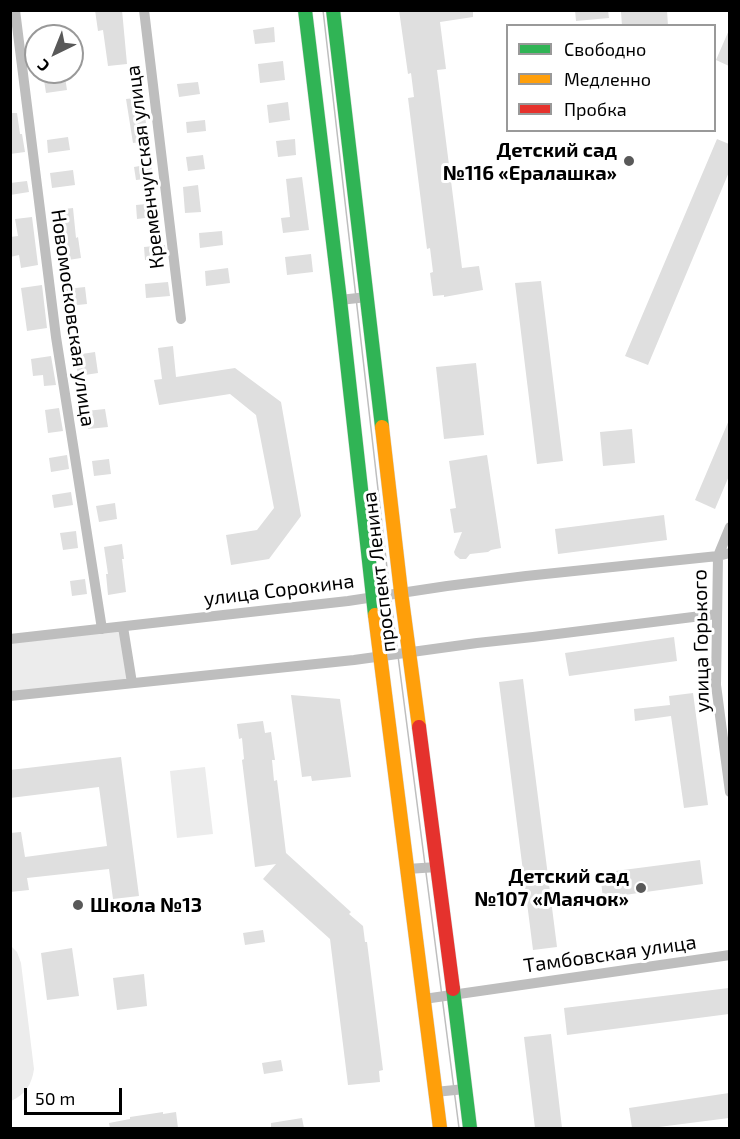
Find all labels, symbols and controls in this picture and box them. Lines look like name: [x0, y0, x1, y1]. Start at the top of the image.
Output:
north arrow: [24, 24, 84, 84]
legend: [506, 24, 716, 132]
text: Свободно: [564, 38, 646, 60]
text: С: [33, 56, 53, 76]
street label: Кременчугская улица: [121, 64, 169, 270]
text: Медленно: [564, 68, 651, 90]
text: Пробка: [564, 98, 627, 120]
place label: Детский сад №116 «Ералашка»: [443, 138, 617, 185]
marker: Детский сад №116 «Ералашка»: [622, 154, 636, 168]
street label: Новомосковская улица: [46, 208, 100, 428]
street label: проспект Ленина: [357, 490, 401, 654]
street label: улица Сорокина: [203, 569, 355, 611]
street label: улица Горького: [688, 569, 714, 713]
place label: Детский сад №107 «Маячок»: [474, 864, 629, 911]
marker: Детский сад №107 «Маячок»: [634, 881, 648, 895]
place label: Школа №13: [90, 893, 202, 917]
marker: Школа №13: [71, 898, 85, 912]
street label: Тамбовская улица: [522, 930, 698, 978]
scale bar: [27, 1076, 124, 1114]
text: 50 m: [35, 1087, 75, 1109]

